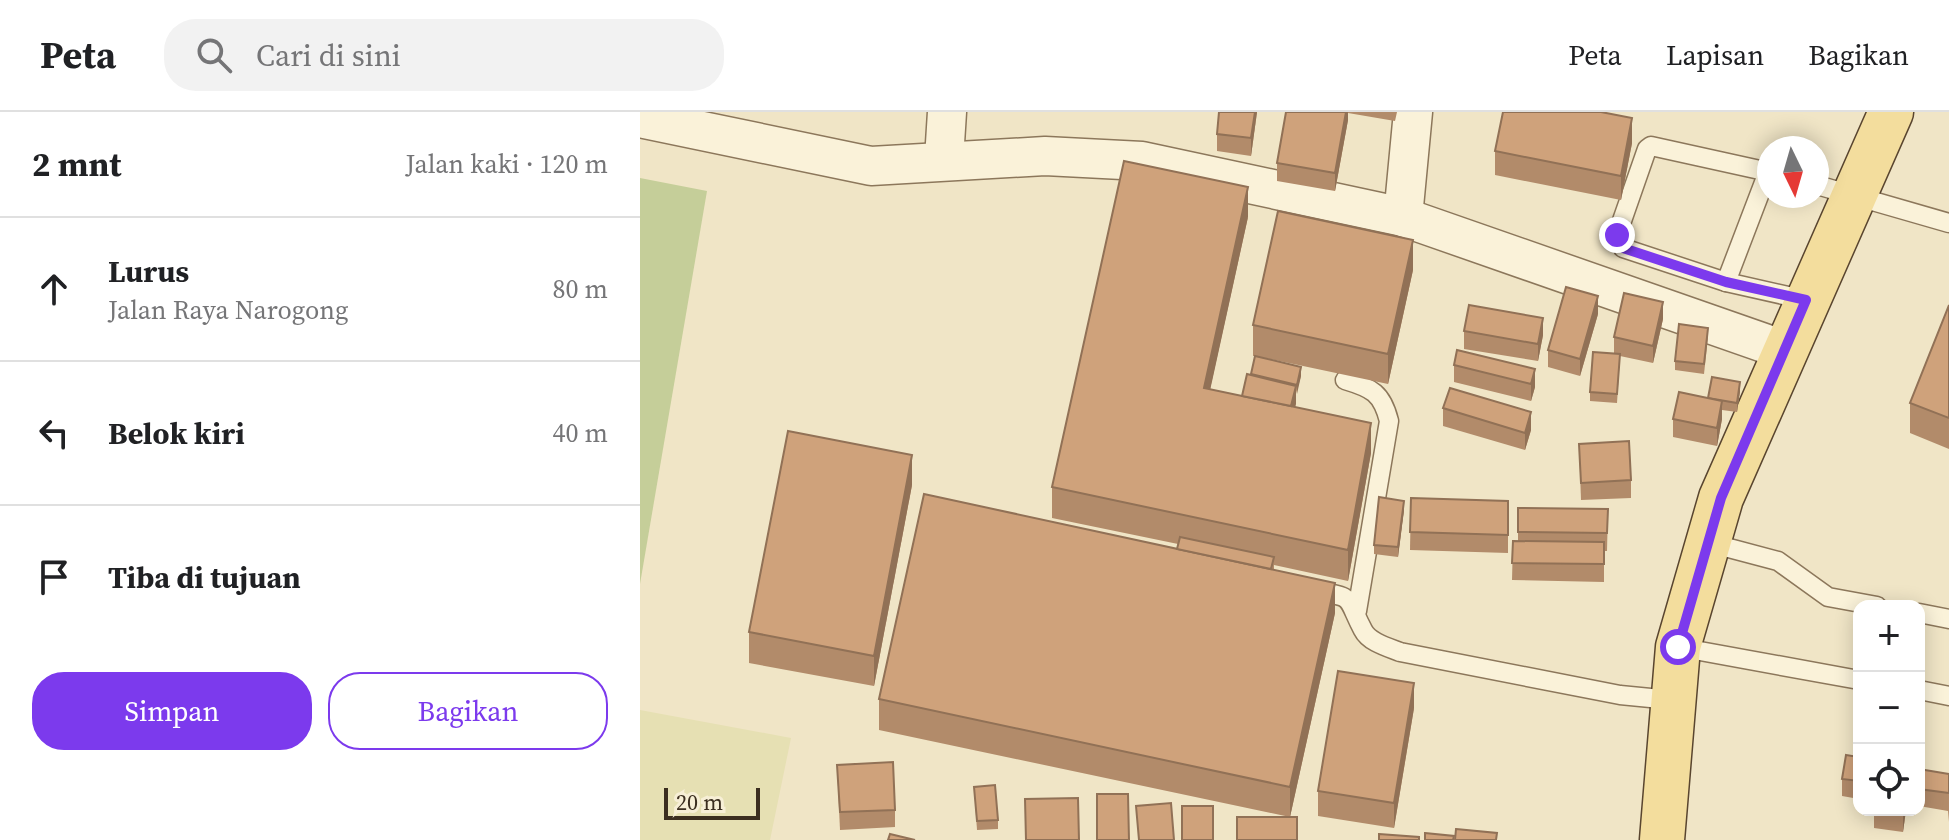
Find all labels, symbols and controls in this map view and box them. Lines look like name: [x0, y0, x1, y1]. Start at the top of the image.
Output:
search box: [164, 19, 724, 91]
text: Peta: [40, 29, 116, 81]
icon: search: [192, 33, 236, 77]
text: Cari di sini: [256, 35, 401, 76]
text: Peta: [1568, 36, 1622, 74]
text: Lapisan: [1666, 36, 1764, 74]
text: Bagikan: [1808, 36, 1909, 74]
north arrow: [1757, 136, 1829, 208]
text: 2 mnt: [32, 141, 122, 187]
text: Jalan kaki · 120 m: [405, 146, 608, 182]
route end: [1599, 217, 1635, 253]
text: Lurus: [108, 251, 189, 292]
icon: ahead: [32, 267, 76, 311]
text: 80 m: [553, 271, 608, 307]
text: Jalan Raya Narogong: [108, 292, 348, 328]
icon: left: [32, 411, 76, 455]
text: Belok kiri: [108, 413, 245, 454]
text: 40 m: [553, 415, 608, 451]
icon: arrive: [32, 555, 76, 599]
text: Tiba di tujuan: [108, 557, 301, 598]
map controls: [1853, 600, 1925, 816]
button: +: [1853, 600, 1925, 672]
route start: [1660, 629, 1696, 665]
button: Simpan: [32, 672, 312, 750]
button: Bagikan: [328, 672, 608, 750]
button: −: [1853, 672, 1925, 744]
button: locate: [1853, 744, 1925, 816]
scale bar: [664, 784, 760, 820]
text: 20 m: [676, 787, 723, 817]

